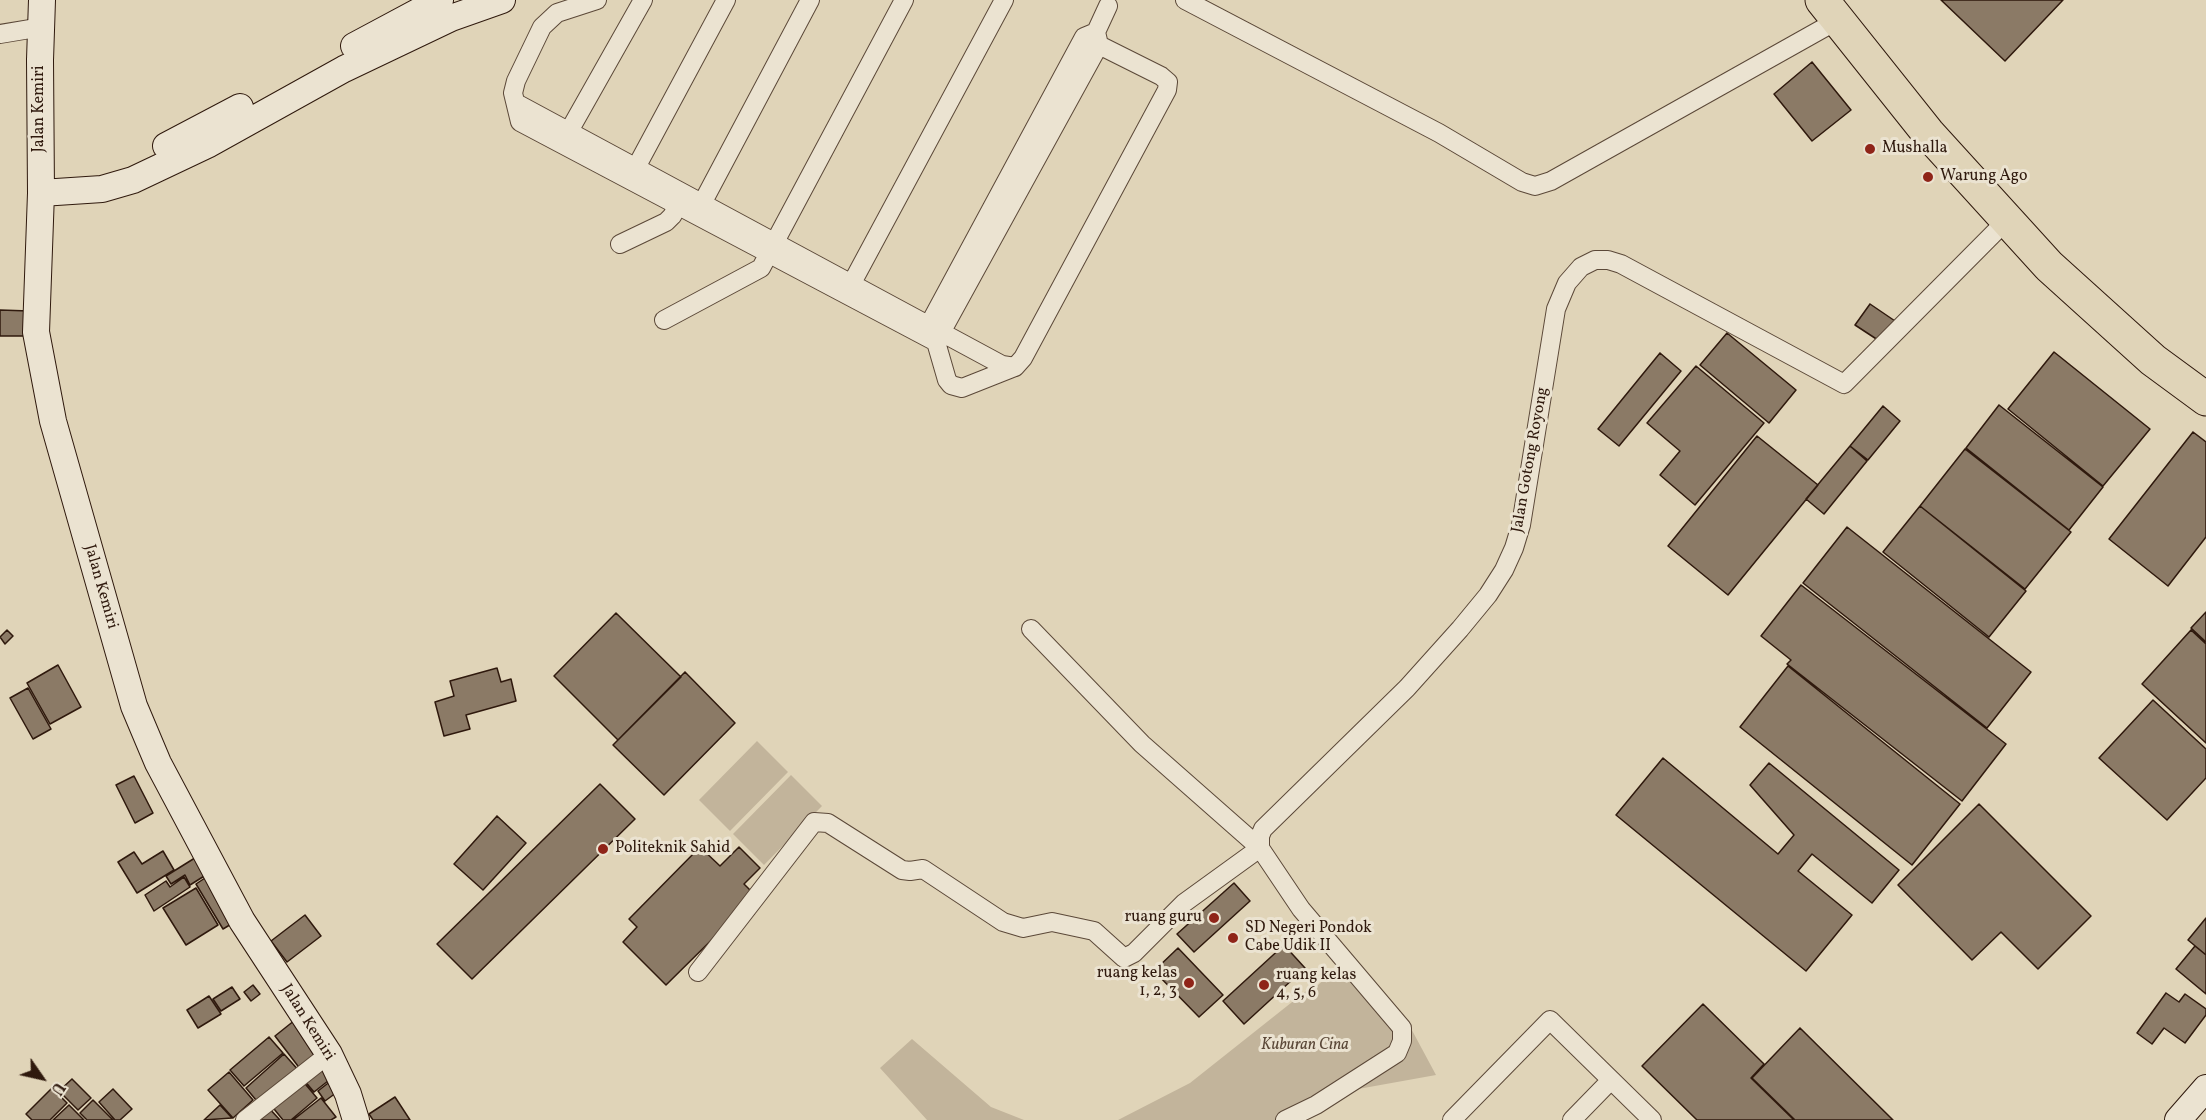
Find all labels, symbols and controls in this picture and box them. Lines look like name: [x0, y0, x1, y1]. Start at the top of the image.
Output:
street label: Jalan Kemiri: [30, 65, 50, 153]
place label: Mushalla: [1882, 139, 1947, 159]
marker: Mushalla: [1863, 142, 1877, 156]
place label: Warung Ago: [1940, 167, 2028, 187]
marker: Warung Ago: [1921, 170, 1935, 184]
street label: Jalan Gotong Royong: [1509, 386, 1553, 534]
street label: Jalan Kemiri: [79, 543, 121, 631]
place label: Politeknik Sahid: [615, 839, 730, 859]
marker: Politeknik Sahid: [596, 842, 610, 856]
place label: ruang guru: [1124, 908, 1202, 928]
marker: ruang guru: [1207, 911, 1221, 925]
place label: SD Negeri Pondok Cabe Udik II: [1245, 919, 1372, 957]
marker: SD Negeri Pondok Cabe Udik II: [1226, 931, 1240, 945]
place label: ruang kelas 1, 2, 3: [1097, 964, 1177, 1002]
place label: ruang kelas 4, 5, 6: [1276, 966, 1356, 1004]
marker: ruang kelas 1, 2, 3: [1182, 976, 1196, 990]
marker: ruang kelas 4, 5, 6: [1257, 978, 1271, 992]
street label: Jalan Kemiri: [276, 981, 338, 1065]
park label: Kuburan Cina: [1261, 1036, 1349, 1056]
north arrow: [12, 1048, 72, 1108]
text: U: [45, 1077, 69, 1099]

